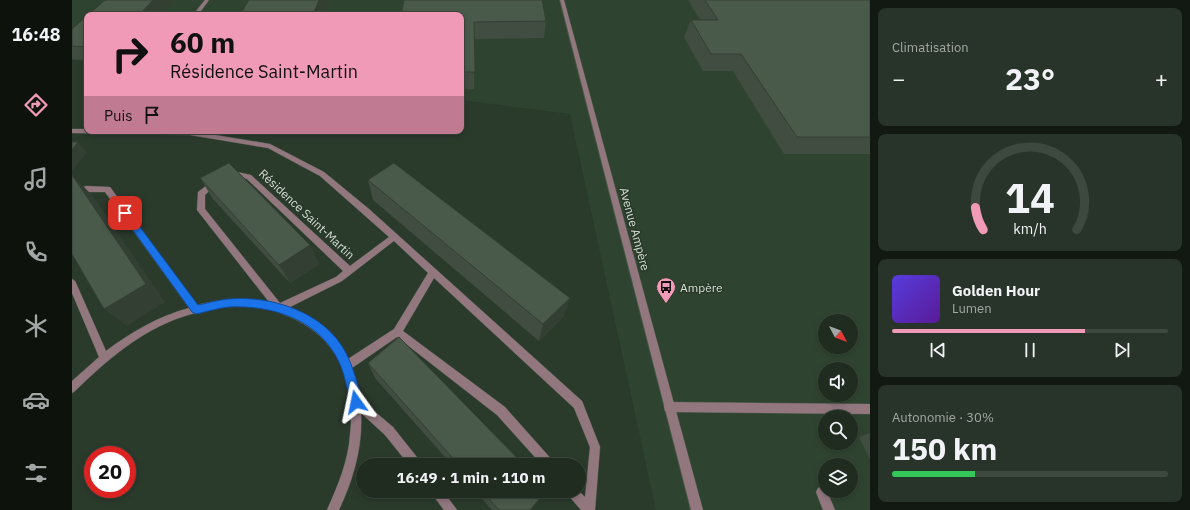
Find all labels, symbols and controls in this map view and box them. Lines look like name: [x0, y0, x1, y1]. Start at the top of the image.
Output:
text: 16:48: [11, 23, 61, 46]
text: 60 m: [170, 24, 235, 61]
icon: right: [104, 28, 156, 80]
text: Climatisation: [892, 39, 969, 56]
text: 23°: [1005, 59, 1055, 98]
text: Résidence Saint-Martin: [170, 60, 358, 83]
text: −: [892, 64, 905, 93]
text: +: [1155, 64, 1168, 93]
icon: directions: [22, 91, 50, 119]
icon: arrive: [141, 104, 163, 126]
text: Puis: [104, 106, 133, 125]
icon: music: [22, 165, 50, 193]
street label: Résidence Saint-Martin: [256, 166, 358, 262]
text: 14: [1005, 170, 1055, 224]
street label: Avenue Ampère: [617, 186, 653, 273]
pin: [108, 196, 142, 230]
icon: arrive: [114, 202, 136, 224]
text: km/h: [1013, 219, 1047, 238]
icon: phone: [22, 238, 50, 266]
bus stop icon: Ampère: [655, 276, 677, 304]
place label: Ampère: [680, 280, 723, 295]
text: Golden Hour: [952, 281, 1040, 300]
text: Lumen: [952, 300, 992, 317]
icon: climate: [22, 312, 50, 340]
north arrow: [818, 314, 858, 354]
map controls: [818, 314, 858, 498]
icon: previous: [927, 339, 949, 361]
icon: pause: [1019, 339, 1041, 361]
icon: next: [1111, 339, 1133, 361]
button: sound: [818, 362, 858, 402]
position arrow: [335, 381, 377, 423]
icon: car: [22, 386, 50, 414]
text: Autonomie · 30%: [892, 409, 994, 426]
button: search: [818, 410, 858, 450]
text: 150 km: [892, 429, 997, 468]
speed limit sign: 20: [84, 446, 136, 498]
button: layers: [818, 458, 858, 498]
icon: filters: [22, 459, 50, 487]
text: 16:49 · 1 min · 110 m: [397, 468, 545, 487]

